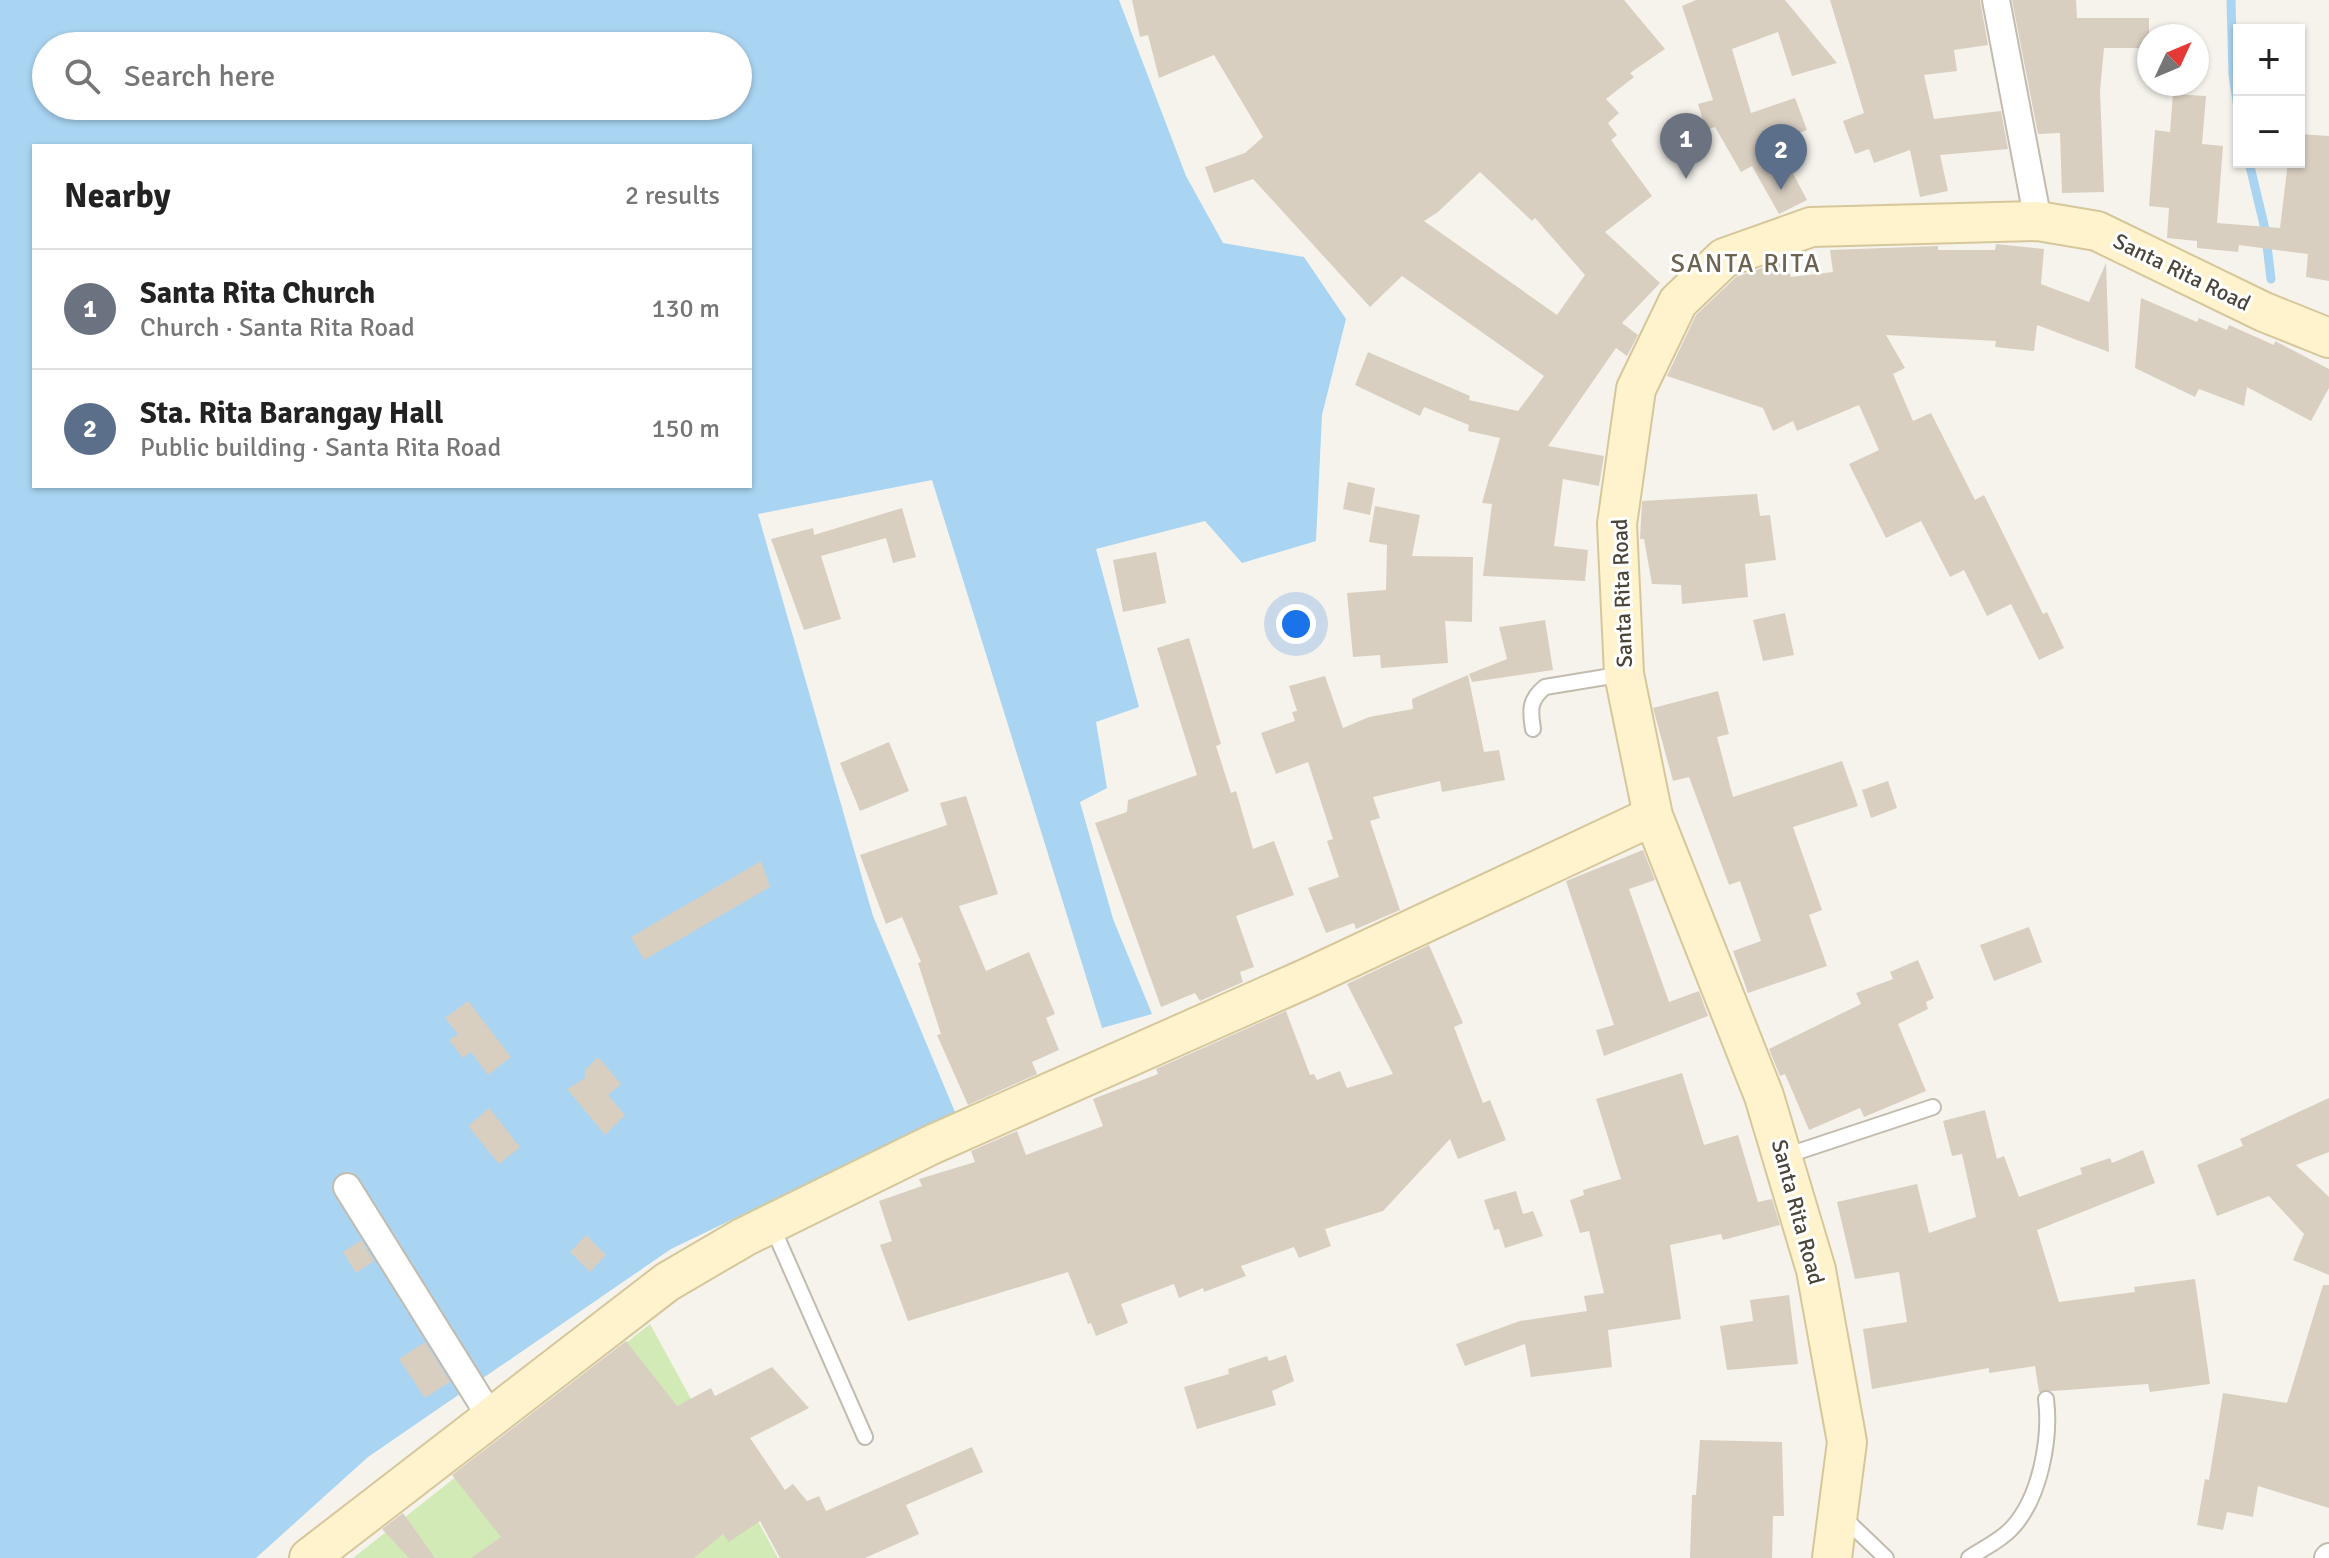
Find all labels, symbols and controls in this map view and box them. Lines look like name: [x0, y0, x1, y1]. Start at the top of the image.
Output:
north arrow: [2137, 24, 2209, 96]
map controls: [2233, 24, 2305, 168]
button: +: [2233, 24, 2305, 96]
search box: [32, 32, 752, 120]
icon: search: [60, 54, 104, 98]
text: Search here: [124, 58, 275, 95]
button: −: [2233, 96, 2305, 168]
pin: 1: [1660, 113, 1712, 179]
pin: 2: [1755, 124, 1807, 190]
text: Nearby: [64, 175, 171, 217]
text: 2 results: [625, 180, 720, 212]
street label: Santa Rita Road: [2109, 227, 2255, 317]
district label: SANTA RITA: [1670, 248, 1822, 280]
text: Santa Rita Church: [140, 275, 375, 312]
text: 1: [83, 293, 97, 325]
text: 130 m: [651, 293, 720, 325]
text: Church · Santa Rita Road: [140, 312, 415, 344]
text: Sta. Rita Barangay Hall: [140, 395, 443, 432]
text: 2: [83, 413, 97, 445]
text: 150 m: [651, 413, 720, 445]
text: Public building · Santa Rita Road: [140, 432, 501, 464]
street label: Santa Rita Road: [1606, 518, 1638, 668]
your location: [1276, 604, 1316, 644]
street label: Santa Rita Road: [1766, 1137, 1830, 1287]

